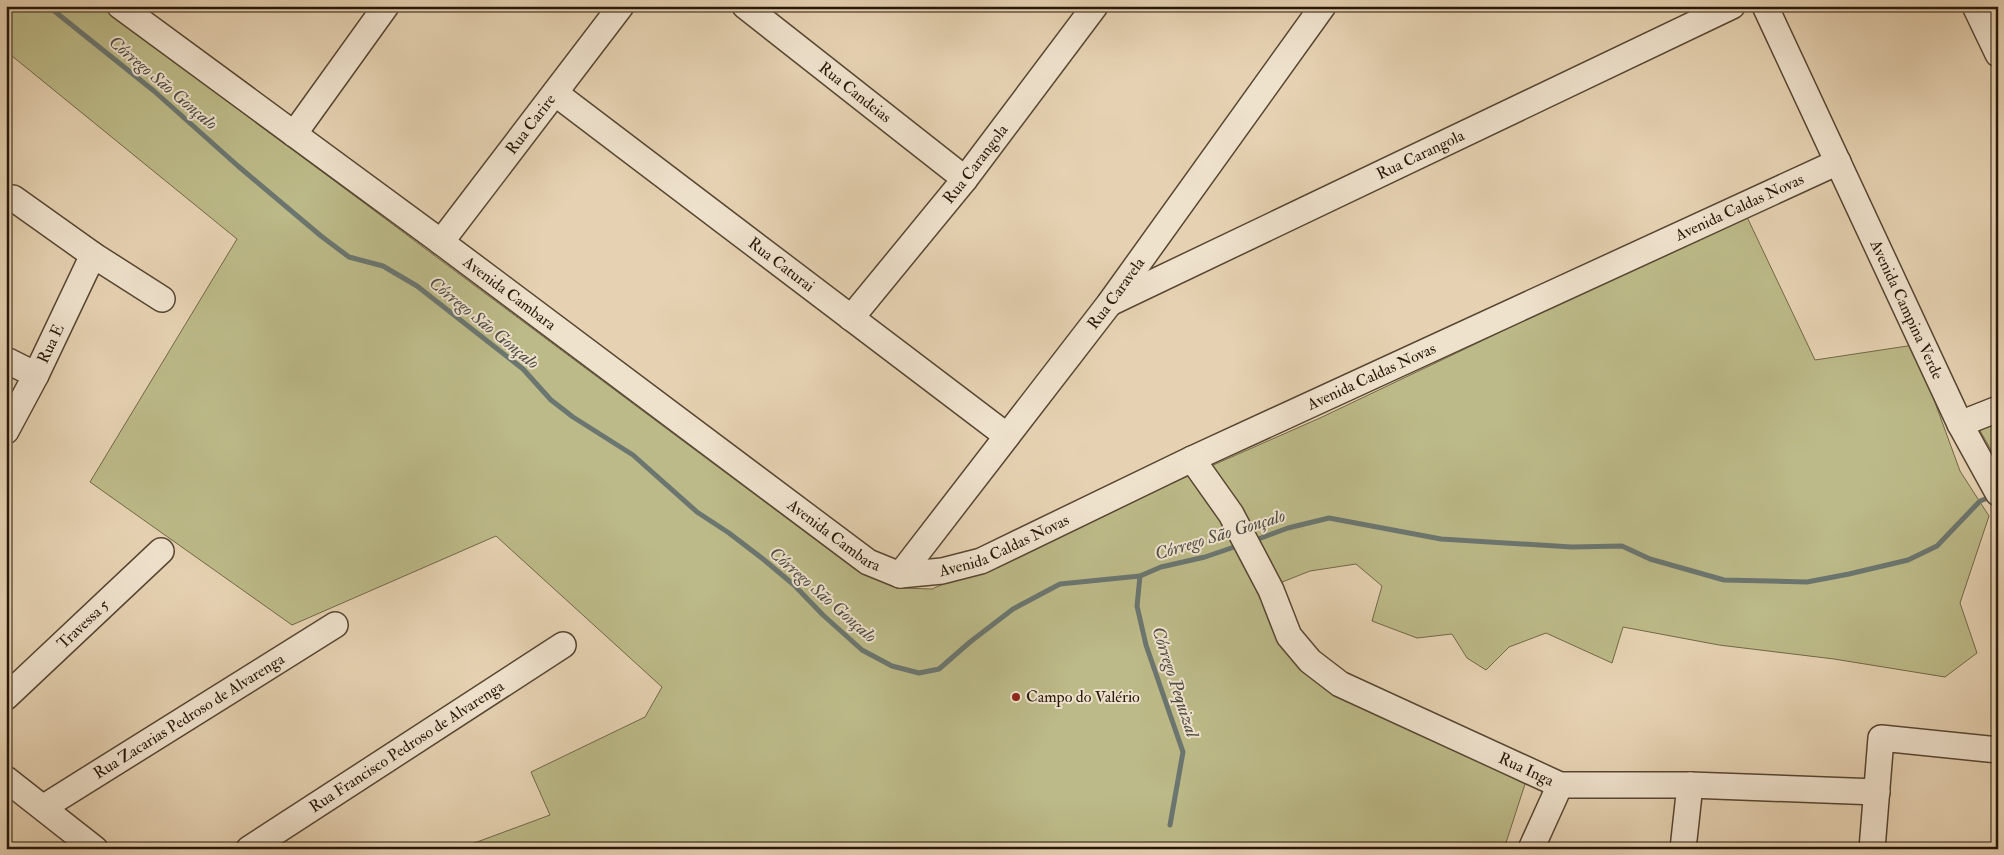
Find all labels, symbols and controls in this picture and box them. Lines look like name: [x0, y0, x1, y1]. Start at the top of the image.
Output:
water label: Córrego São Gonçalo: [104, 31, 222, 135]
street label: Rua Candeias: [815, 58, 895, 127]
street label: Rua Carire: [501, 90, 560, 158]
street label: Rua Carangola: [939, 120, 1013, 208]
street label: Rua Carangola: [1373, 125, 1468, 184]
street label: Avenida Caldas Novas: [1671, 169, 1807, 246]
street label: Rua Caturai: [744, 233, 818, 296]
street label: Avenida Campina Verde: [1865, 236, 1948, 383]
street label: Avenida Cambara: [458, 251, 560, 335]
street label: Rua Caravela: [1083, 253, 1149, 333]
water label: Córrego São Gonçalo: [424, 271, 544, 375]
street label: Rua E: [33, 321, 69, 367]
street label: Avenida Caldas Novas: [1303, 338, 1439, 415]
street label: Avenida Cambara: [782, 494, 884, 576]
water label: Córrego São Gonçalo: [1152, 504, 1288, 566]
street label: Avenida Caldas Novas: [936, 510, 1072, 582]
water label: Córrego São Gonçalo: [764, 542, 882, 648]
street label: Travessa 5: [53, 595, 113, 653]
water label: Córrego Pequizal: [1146, 624, 1204, 742]
street label: Rua Zacarias Pedroso de Alvarenga: [90, 649, 288, 784]
street label: Rua Francisco Pedroso de Alvarenga: [306, 676, 508, 817]
place label: Campo do Valério: [1026, 687, 1140, 708]
marker: Campo do Valério: [1010, 691, 1022, 703]
street label: Rua Inga: [1495, 748, 1557, 791]

